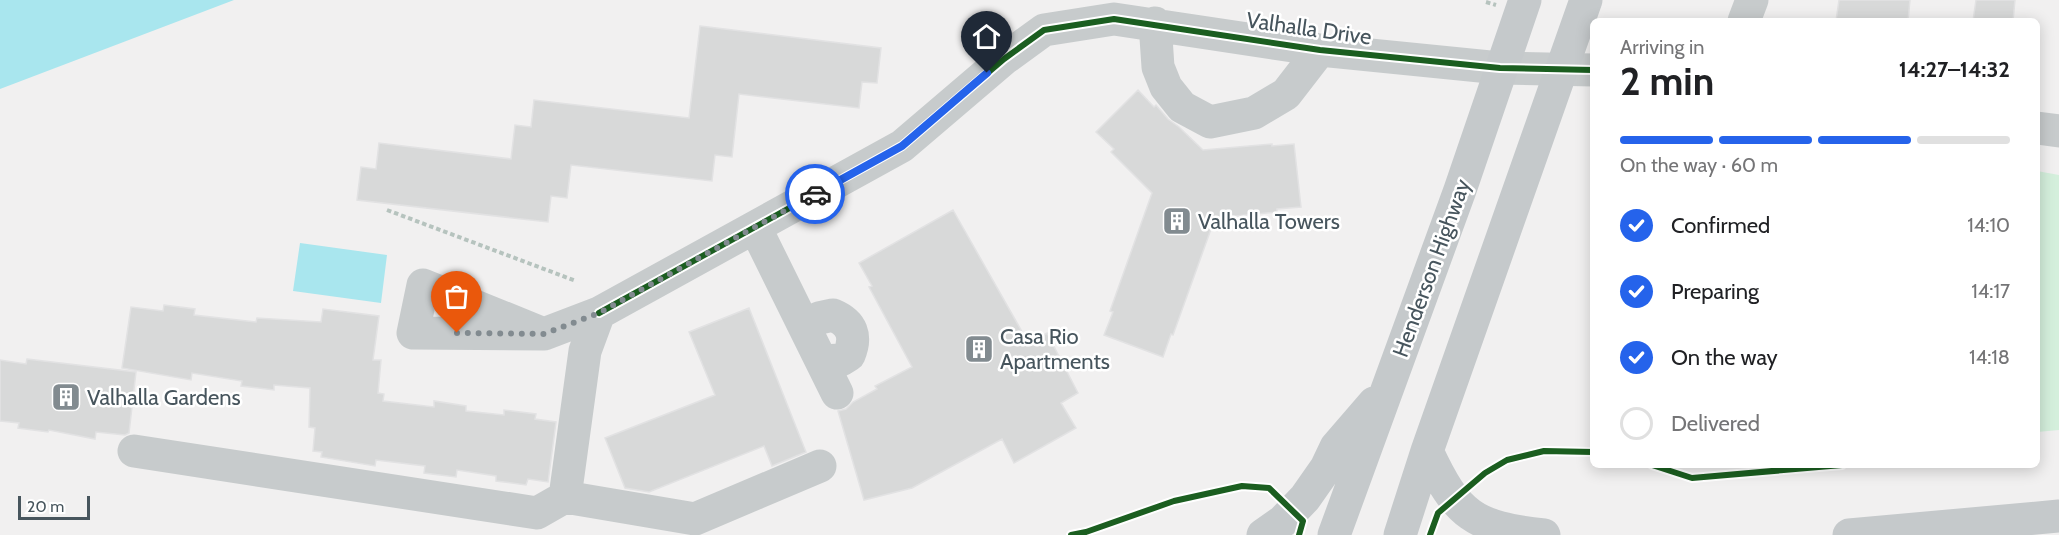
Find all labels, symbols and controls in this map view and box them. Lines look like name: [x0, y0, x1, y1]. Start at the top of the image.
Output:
street label: Valhalla Drive: [1245, 6, 1373, 51]
pin: [961, 11, 1012, 73]
icon: home: [970, 20, 1003, 53]
text: Arriving in: [1620, 35, 1704, 59]
text: 14:27–14:32: [1899, 56, 2010, 83]
text: 2 min: [1620, 57, 1714, 105]
text: On the way · 60 m: [1620, 153, 1778, 177]
courier: [785, 164, 845, 224]
street label: Henderson Highway: [1387, 175, 1476, 361]
icon: car: [799, 178, 832, 211]
building icon: Valhalla Towers: [1161, 205, 1193, 237]
place label: Valhalla Towers: [1198, 208, 1340, 235]
icon: check: [1620, 209, 1653, 242]
text: Confirmed: [1671, 212, 1770, 239]
text: 14:10: [1967, 213, 2010, 237]
pin: [431, 271, 482, 333]
icon: check: [1620, 275, 1653, 308]
text: Preparing: [1671, 278, 1759, 305]
text: 14:17: [1971, 279, 2010, 303]
icon: bag: [440, 280, 473, 313]
place label: Casa Rio Apartments: [1000, 323, 1110, 375]
building icon: Casa Rio Apartments: [963, 333, 995, 365]
icon: check: [1620, 341, 1653, 374]
text: On the way: [1671, 344, 1778, 371]
text: 14:18: [1969, 345, 2010, 369]
building icon: Valhalla Gardens: [50, 381, 82, 413]
place label: Valhalla Gardens: [87, 384, 241, 411]
text: Delivered: [1671, 410, 1760, 437]
scale bar: [18, 493, 90, 520]
text: 20 m: [27, 497, 64, 516]

